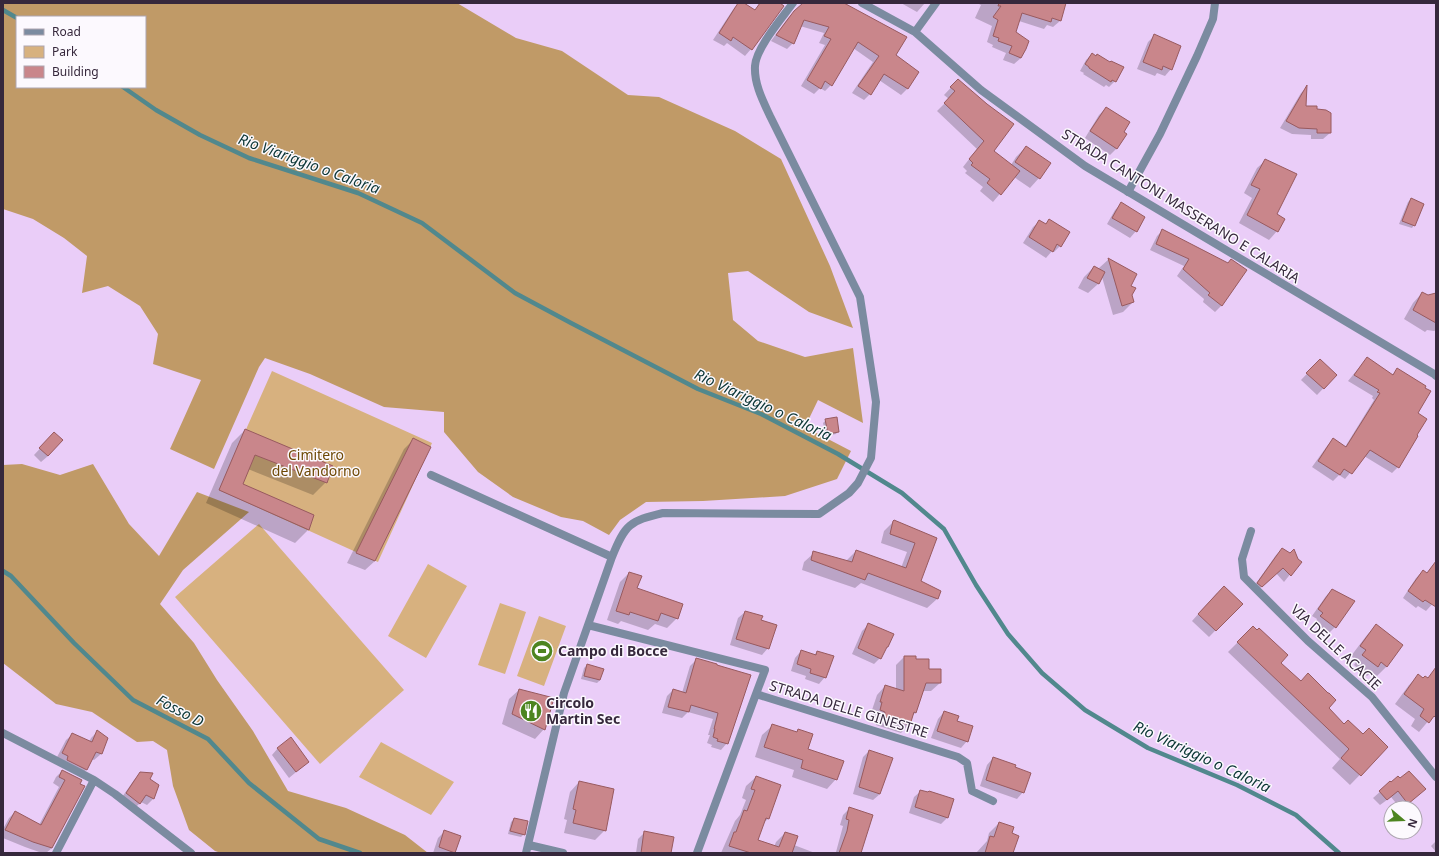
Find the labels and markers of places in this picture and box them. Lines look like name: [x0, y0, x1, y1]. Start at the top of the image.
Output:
sports icon: Campo di Bocce: [529, 638, 555, 664]
place label: Campo di Bocce: [558, 641, 668, 660]
place label: Circolo Martin Sec: [546, 693, 620, 728]
restaurant icon: Circolo Martin Sec: [518, 698, 544, 724]

